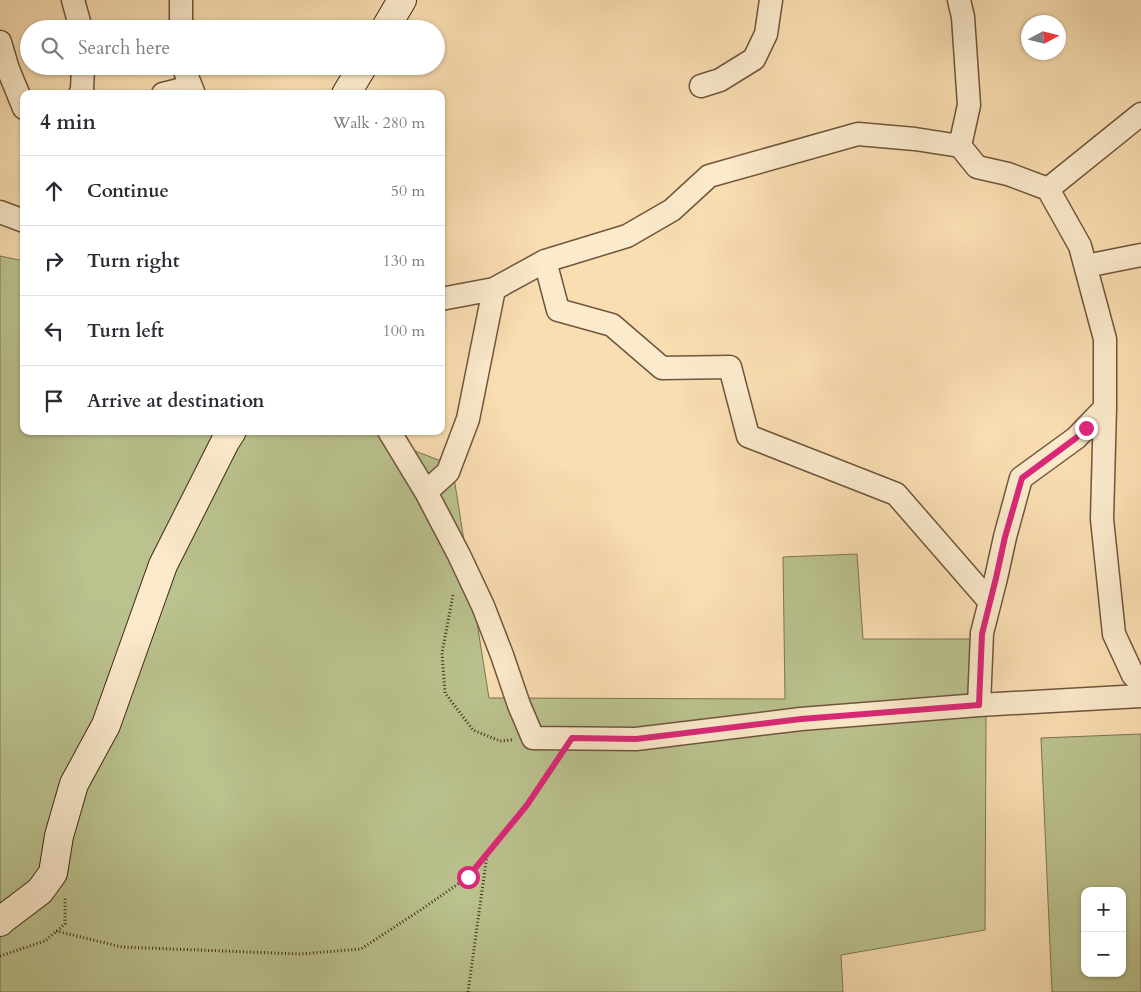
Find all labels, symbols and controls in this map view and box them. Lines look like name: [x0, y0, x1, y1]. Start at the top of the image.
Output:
north arrow: [1021, 15, 1066, 60]
search box: [20, 20, 445, 75]
icon: search: [38, 34, 66, 62]
text: Search here: [78, 35, 170, 61]
text: 4 min: [40, 108, 96, 137]
text: Walk · 280 m: [333, 112, 425, 134]
icon: ahead: [40, 177, 68, 205]
text: Continue: [87, 178, 169, 204]
text: 50 m: [391, 180, 425, 202]
icon: right: [40, 247, 68, 275]
text: Turn right: [87, 248, 179, 274]
text: 130 m: [383, 250, 425, 272]
icon: left: [40, 317, 68, 345]
text: Turn left: [87, 318, 164, 344]
text: 100 m: [383, 320, 425, 342]
icon: arrive: [40, 387, 68, 415]
text: Arrive at destination: [87, 388, 264, 414]
route end: [1075, 417, 1098, 440]
route start: [457, 866, 480, 889]
map controls: [1081, 887, 1126, 977]
button: +: [1081, 887, 1126, 932]
button: −: [1081, 932, 1126, 977]

